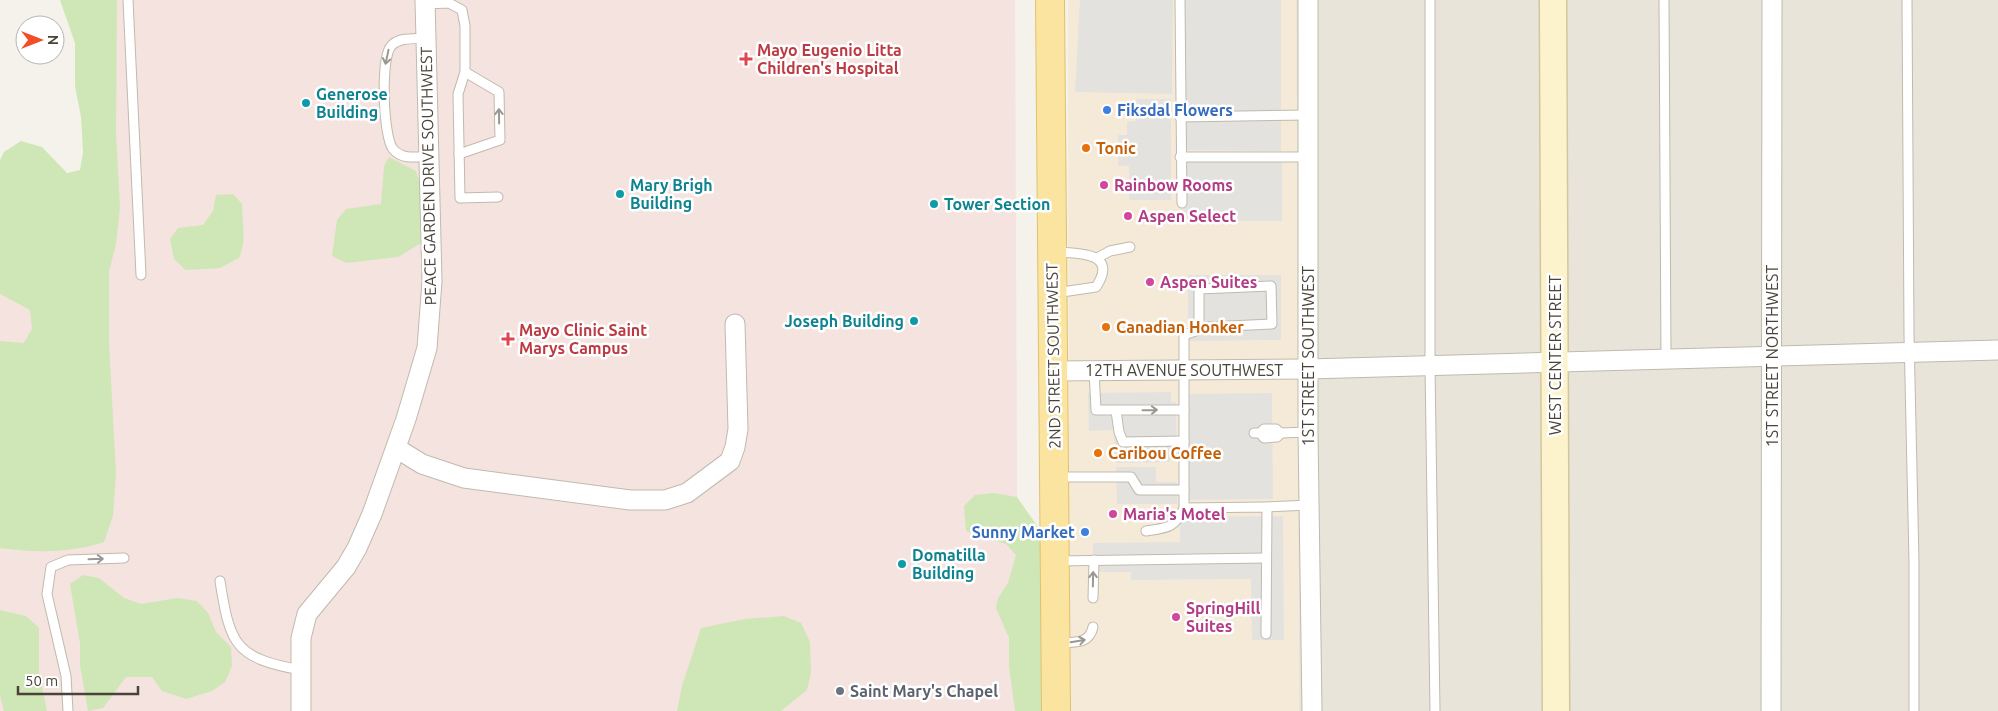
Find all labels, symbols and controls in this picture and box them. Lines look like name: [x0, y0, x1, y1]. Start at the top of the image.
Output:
north arrow: [15, 15, 65, 65]
text: N: [45, 35, 61, 45]
place label: Mayo Eugenio Litta Children's Hospital: [757, 41, 902, 77]
street label: PEACE GARDEN DRIVE SOUTHWEST: [417, 46, 439, 306]
one-way arrow: [382, 49, 391, 65]
marker: Mayo Eugenio Litta Children's Hospital: [739, 52, 753, 66]
place label: Generose Building: [316, 85, 388, 121]
marker: Generose Building: [300, 97, 312, 109]
place label: Fiksdal Flowers: [1117, 101, 1233, 119]
marker: Fiksdal Flowers: [1101, 104, 1113, 116]
one-way arrow: [495, 109, 504, 125]
place label: Tonic: [1096, 139, 1136, 157]
marker: Tonic: [1080, 142, 1092, 154]
place label: Mary Brigh Building: [630, 176, 713, 212]
place label: Rainbow Rooms: [1114, 176, 1233, 194]
marker: Rainbow Rooms: [1098, 179, 1110, 191]
marker: Mary Brigh Building: [614, 188, 626, 200]
place label: Tower Section: [944, 195, 1050, 213]
marker: Tower Section: [928, 198, 940, 210]
place label: Aspen Select: [1138, 207, 1236, 225]
marker: Aspen Select: [1122, 210, 1134, 222]
street label: 2ND STREET SOUTHWEST: [1042, 263, 1064, 449]
street label: 1ST STREET NORTHWEST: [1763, 265, 1781, 447]
street label: 1ST STREET SOUTHWEST: [1299, 266, 1317, 446]
place label: Aspen Suites: [1160, 273, 1257, 291]
street label: WEST CENTER STREET: [1546, 275, 1564, 435]
marker: Aspen Suites: [1144, 276, 1156, 288]
place label: Joseph Building: [784, 312, 904, 330]
marker: Joseph Building: [908, 315, 920, 327]
place label: Canadian Honker: [1116, 318, 1244, 336]
place label: Mayo Clinic Saint Marys Campus: [519, 321, 647, 357]
marker: Canadian Honker: [1100, 321, 1112, 333]
marker: Mayo Clinic Saint Marys Campus: [501, 332, 515, 346]
street label: 12TH AVENUE SOUTHWEST: [1085, 361, 1283, 379]
one-way arrow: [1142, 406, 1158, 415]
place label: Caribou Coffee: [1108, 444, 1222, 462]
marker: Caribou Coffee: [1092, 447, 1104, 459]
place label: Maria's Motel: [1123, 505, 1225, 523]
marker: Maria's Motel: [1107, 508, 1119, 520]
place label: Sunny Market: [972, 523, 1075, 541]
marker: Sunny Market: [1079, 526, 1091, 538]
place label: Domatilla Building: [912, 546, 986, 582]
one-way arrow: [88, 554, 104, 564]
marker: Domatilla Building: [896, 558, 908, 570]
one-way arrow: [1089, 572, 1098, 588]
place label: SpringHill Suites: [1186, 599, 1260, 635]
marker: SpringHill Suites: [1170, 611, 1182, 623]
one-way arrow: [1070, 636, 1086, 646]
scale bar: [18, 664, 138, 696]
text: 50 m: [25, 672, 58, 689]
place label: Saint Mary's Chapel: [850, 682, 998, 700]
marker: Saint Mary's Chapel: [834, 685, 846, 697]

